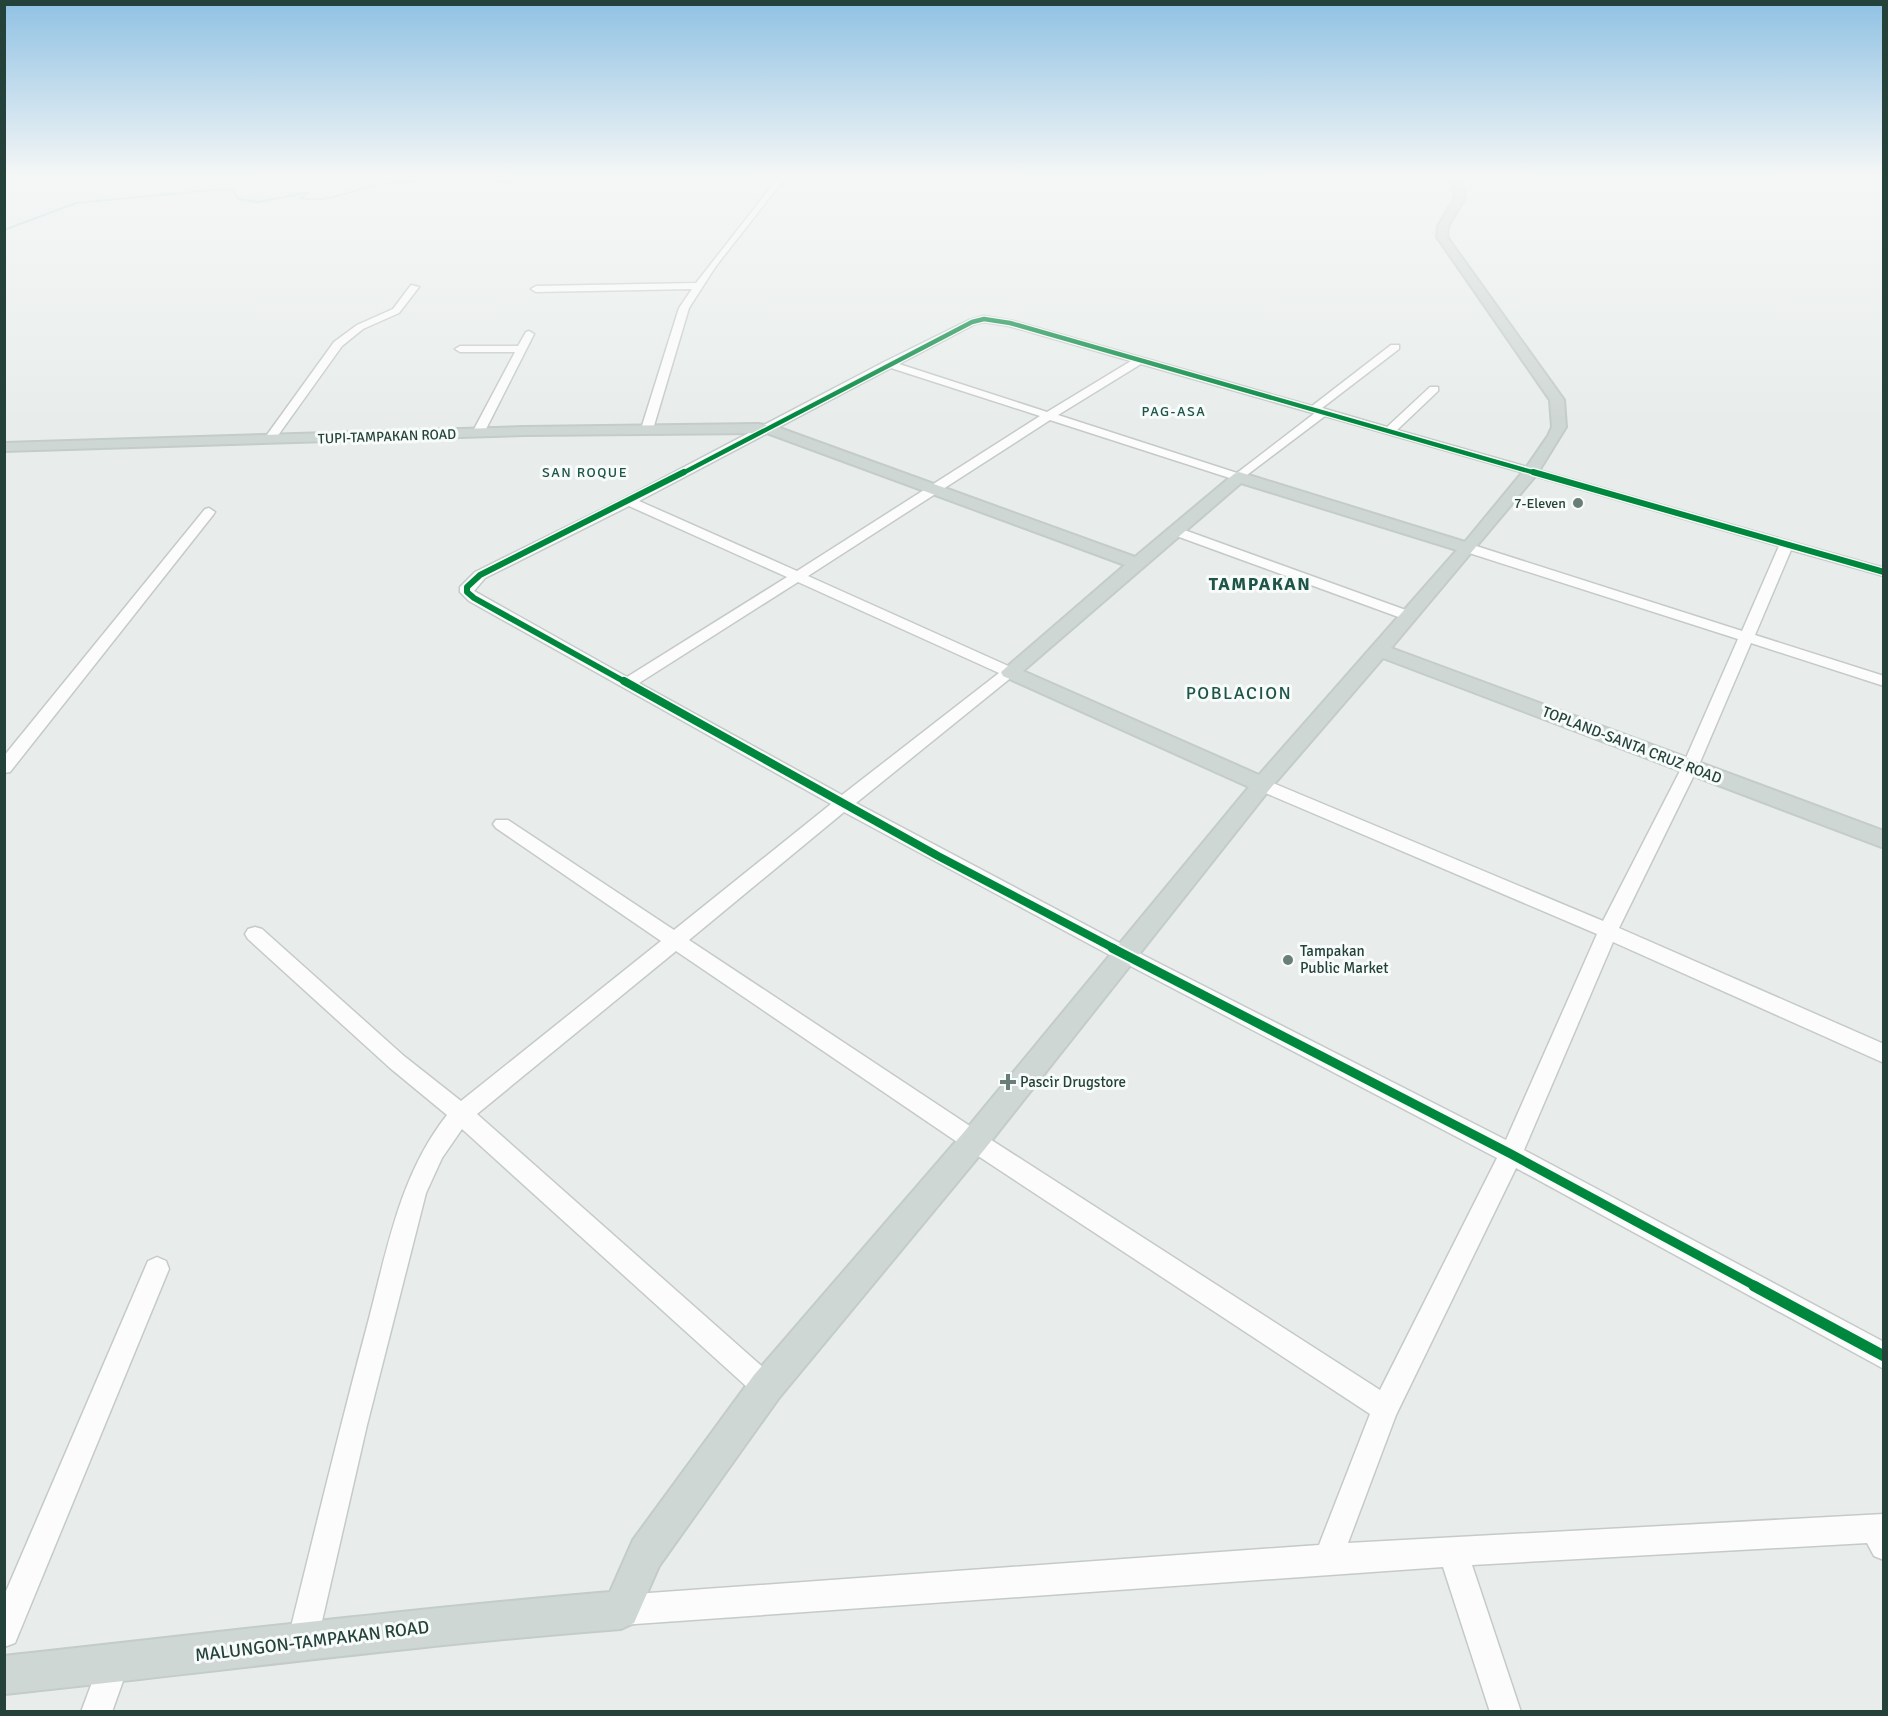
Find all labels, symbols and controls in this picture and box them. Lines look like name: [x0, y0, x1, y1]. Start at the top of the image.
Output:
district label: PAG-ASA: [1142, 403, 1206, 420]
street label: TUPI-TAMPAKAN ROAD: [318, 426, 456, 447]
district label: SAN ROQUE: [542, 464, 628, 481]
place label: 7-Eleven: [1514, 495, 1566, 512]
marker: 7-Eleven: [1571, 496, 1585, 510]
district label: TAMPAKAN: [1209, 573, 1311, 595]
district label: POBLACION: [1186, 682, 1292, 704]
street label: TOPLAND-SANTA CRUZ ROAD: [1540, 702, 1724, 788]
place label: Tampakan Public Market: [1300, 942, 1388, 977]
marker: Tampakan Public Market: [1281, 953, 1295, 967]
place label: Pascir Drugstore: [1020, 1073, 1126, 1091]
marker: Pascir Drugstore: [1001, 1075, 1015, 1089]
street label: MALUNGON-TAMPAKAN ROAD: [194, 1616, 430, 1666]

